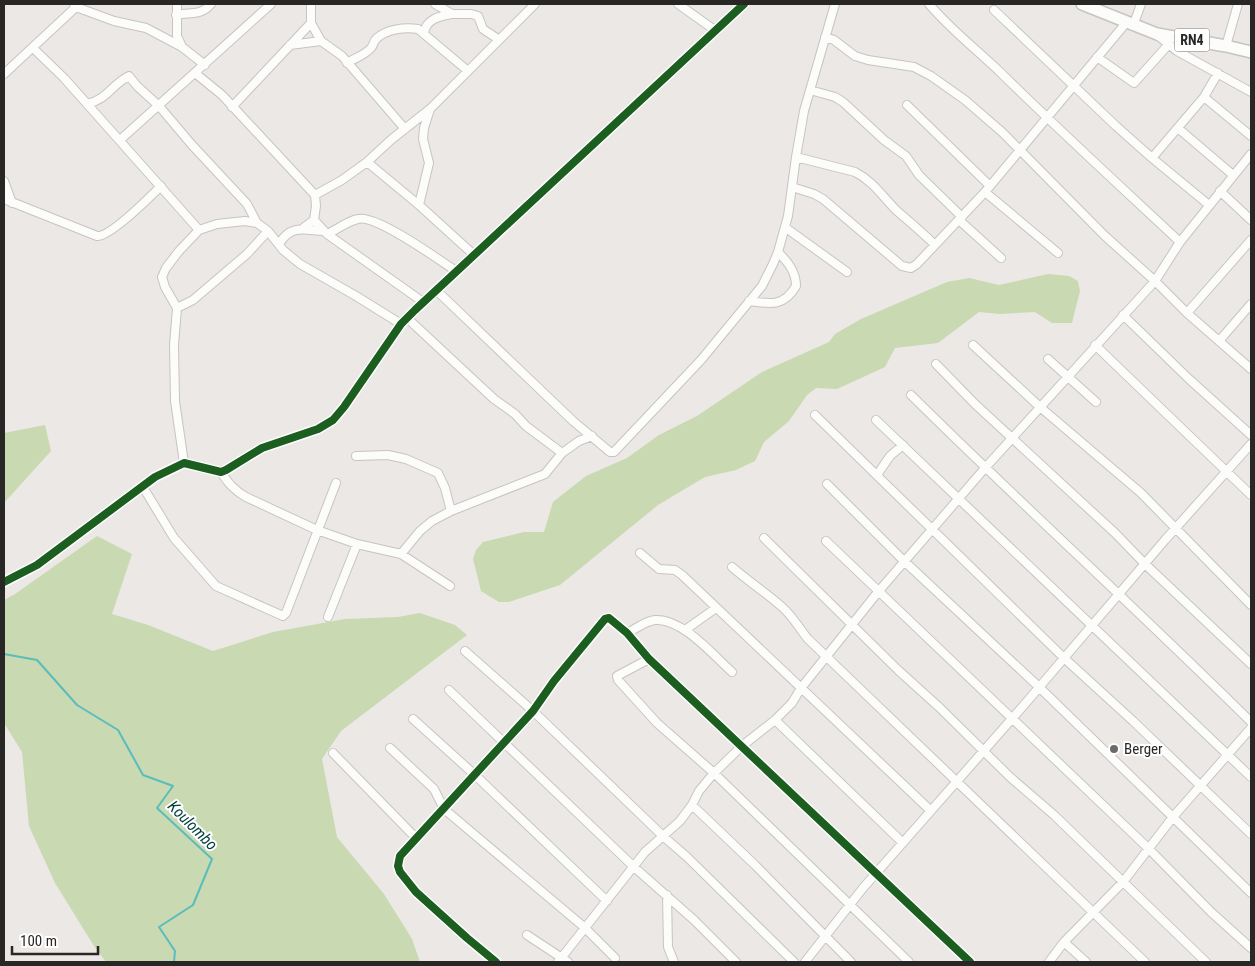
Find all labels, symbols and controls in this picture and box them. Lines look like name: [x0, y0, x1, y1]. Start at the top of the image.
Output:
road number: RN4: [1174, 28, 1210, 52]
place label: Berger: [1124, 740, 1163, 758]
marker: Berger: [1108, 743, 1120, 755]
water label: Koulombo: [164, 797, 221, 854]
scale bar: [12, 924, 99, 956]
text: 100 m: [20, 932, 57, 950]

